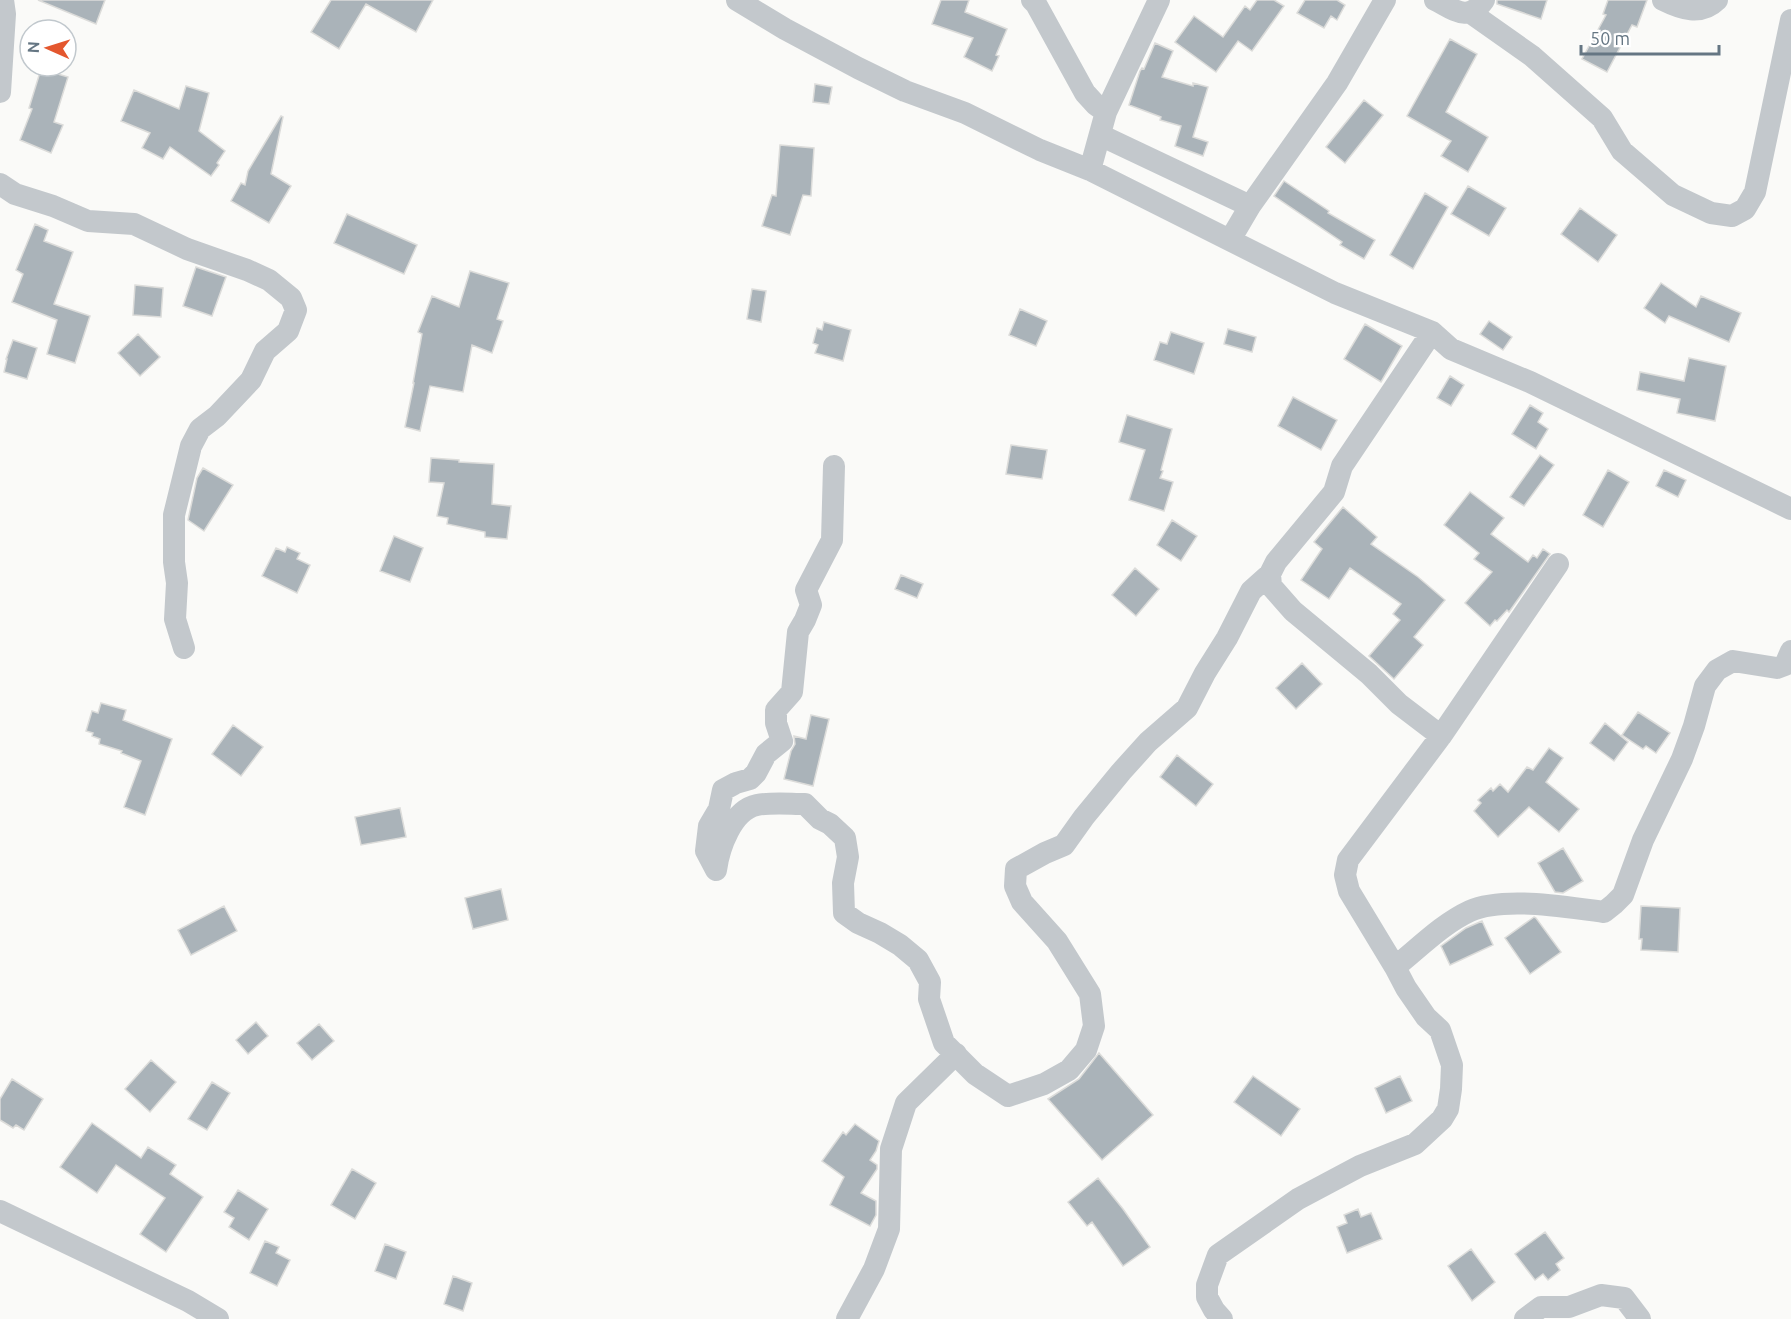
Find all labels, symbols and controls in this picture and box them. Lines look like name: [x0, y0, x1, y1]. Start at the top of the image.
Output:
north arrow: [18, 18, 78, 78]
scale bar: [1581, 18, 1719, 56]
text: 50 m: [1590, 28, 1630, 48]
text: N: [24, 41, 42, 54]

